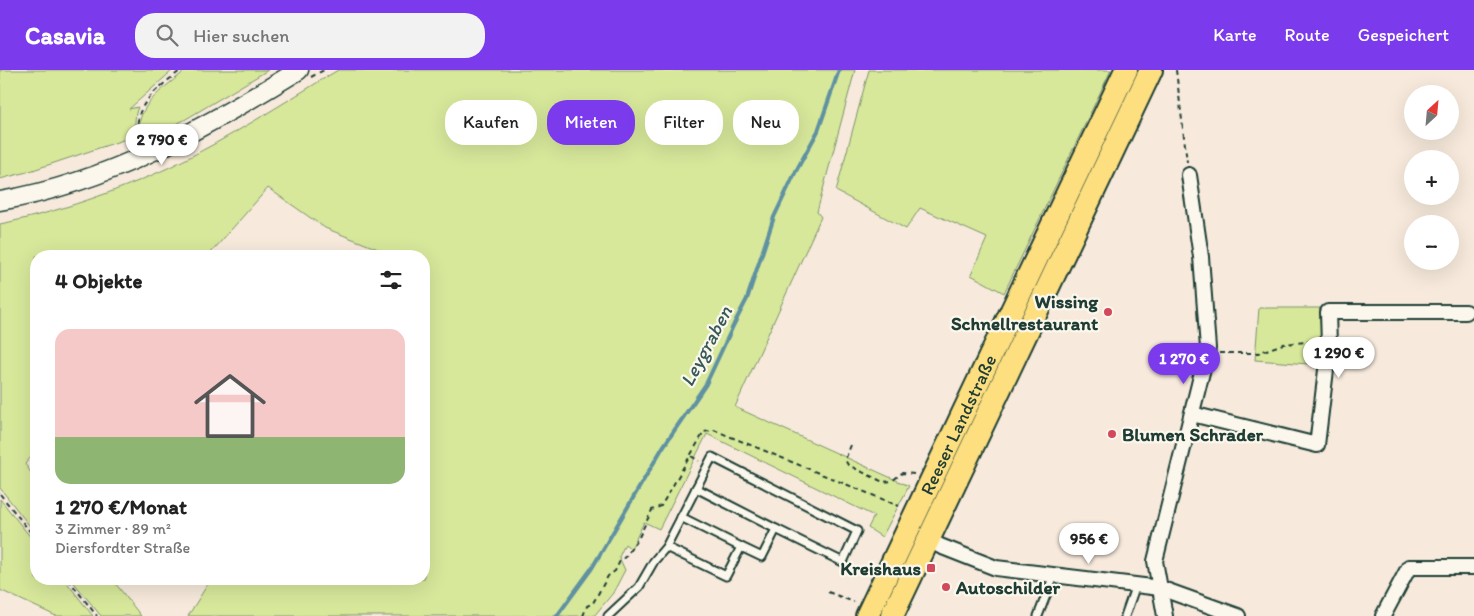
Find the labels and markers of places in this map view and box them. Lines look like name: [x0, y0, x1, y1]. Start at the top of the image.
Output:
pin: 2 790 €: [116, 124, 208, 166]
place label: Wissing Schnellrestaurant: [951, 290, 1099, 335]
marker: Wissing Schnellrestaurant: [1102, 306, 1114, 318]
pin: 1 290 €: [1293, 336, 1385, 379]
pin: 1 270 €: [1138, 342, 1230, 385]
place label: Blumen Schrader: [1122, 423, 1264, 446]
marker: Blumen Schrader: [1106, 428, 1118, 440]
pin: 956 €: [1054, 522, 1124, 565]
place label: Kreishaus: [840, 557, 922, 580]
marker: Kreishaus: [925, 562, 937, 574]
place label: Autoschilder: [955, 576, 1060, 599]
marker: Autoschilder: [940, 581, 952, 593]

